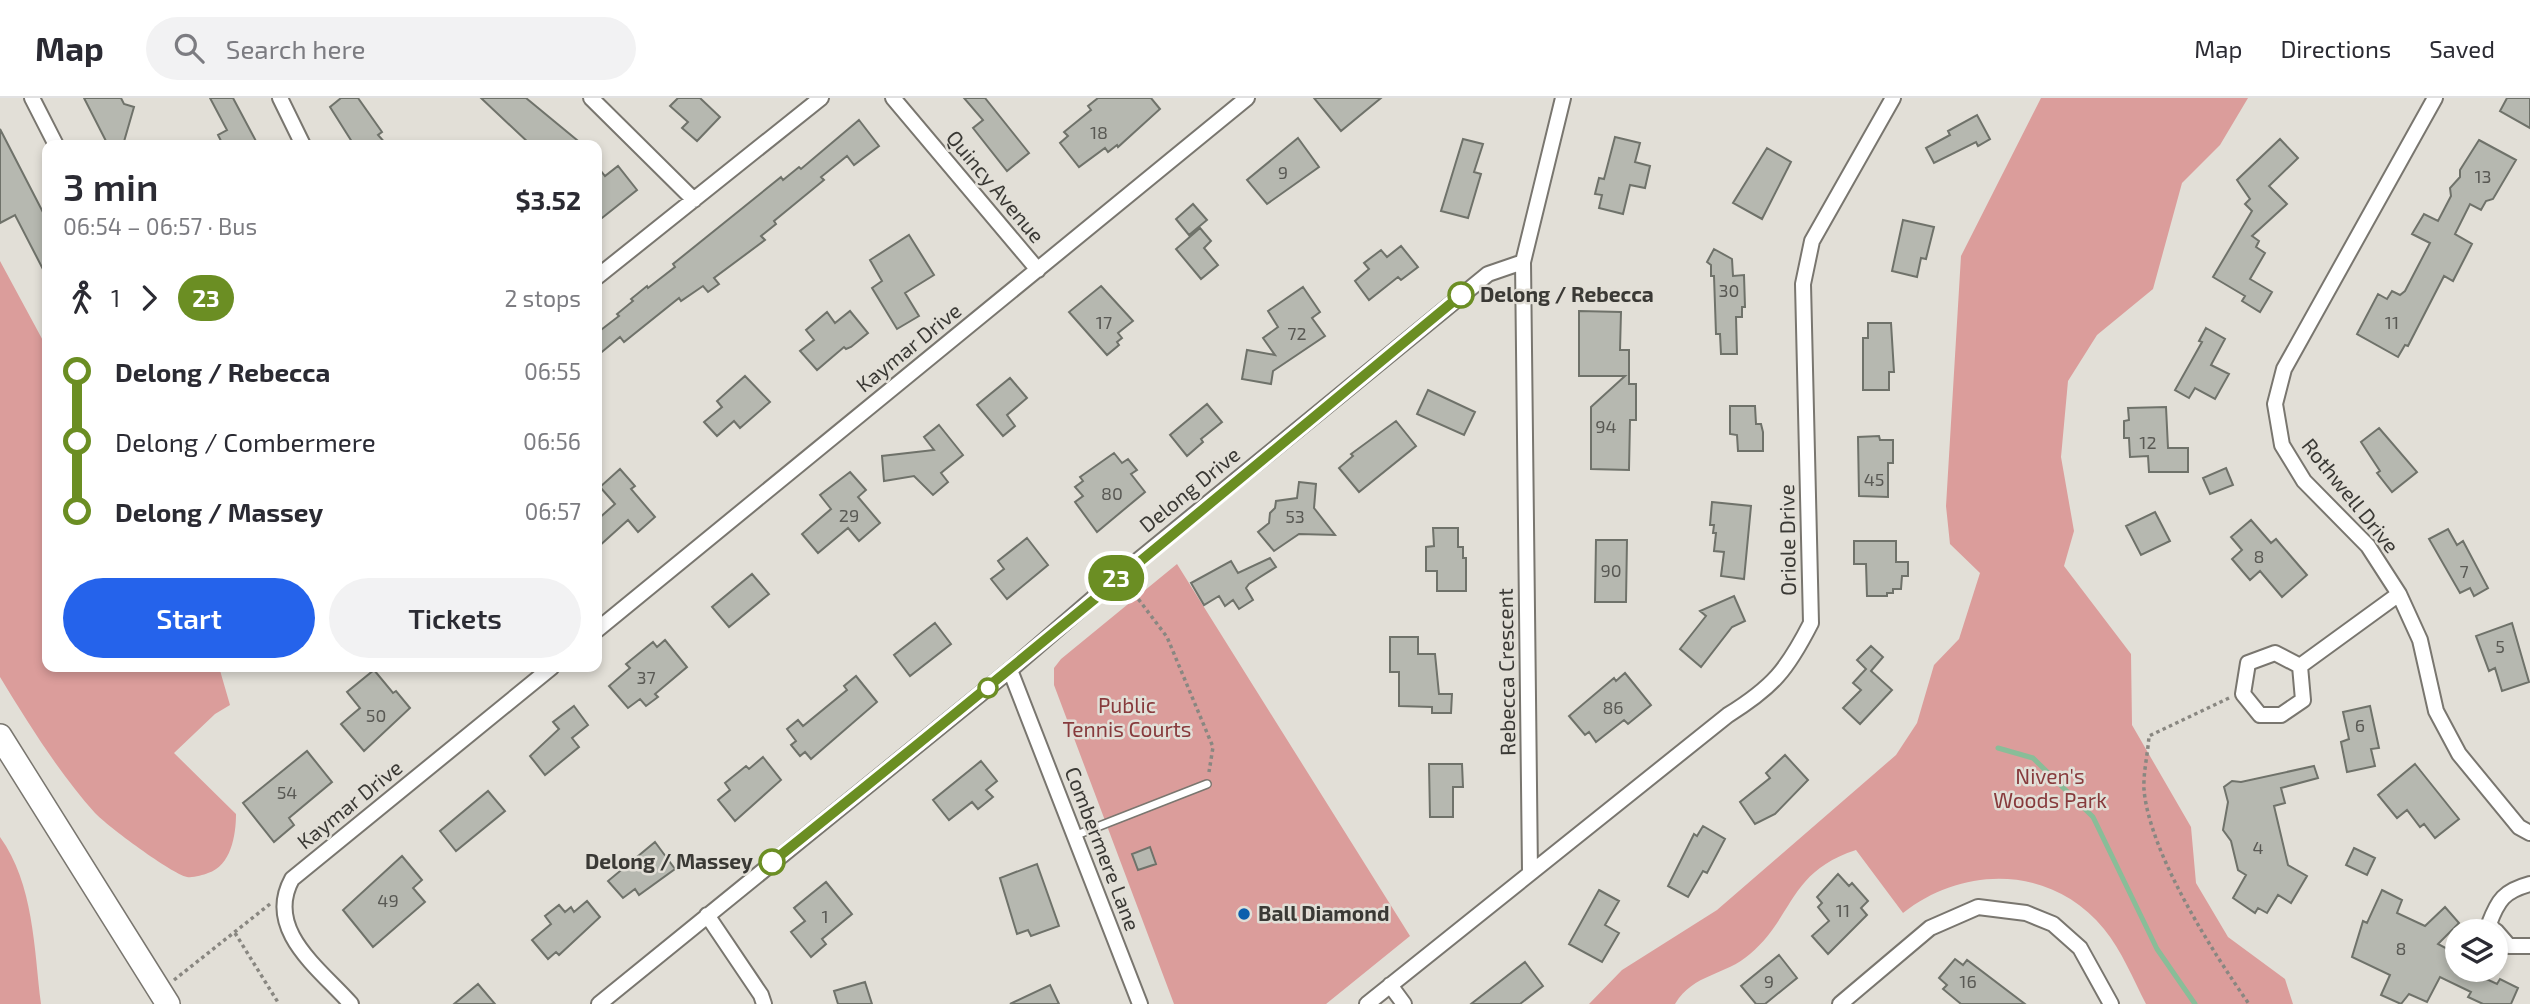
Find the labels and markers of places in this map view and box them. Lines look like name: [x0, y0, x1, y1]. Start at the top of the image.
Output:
place label: Delong / Rebecca: [1480, 281, 1654, 306]
marker: Delong / Rebecca: [1448, 282, 1474, 308]
unlabelled marker: [978, 678, 998, 698]
place label: Delong / Massey: [585, 848, 753, 874]
marker: Delong / Massey: [759, 849, 785, 875]
place label: Ball Diamond: [1258, 900, 1389, 925]
marker: Ball Diamond: [1236, 906, 1252, 922]

